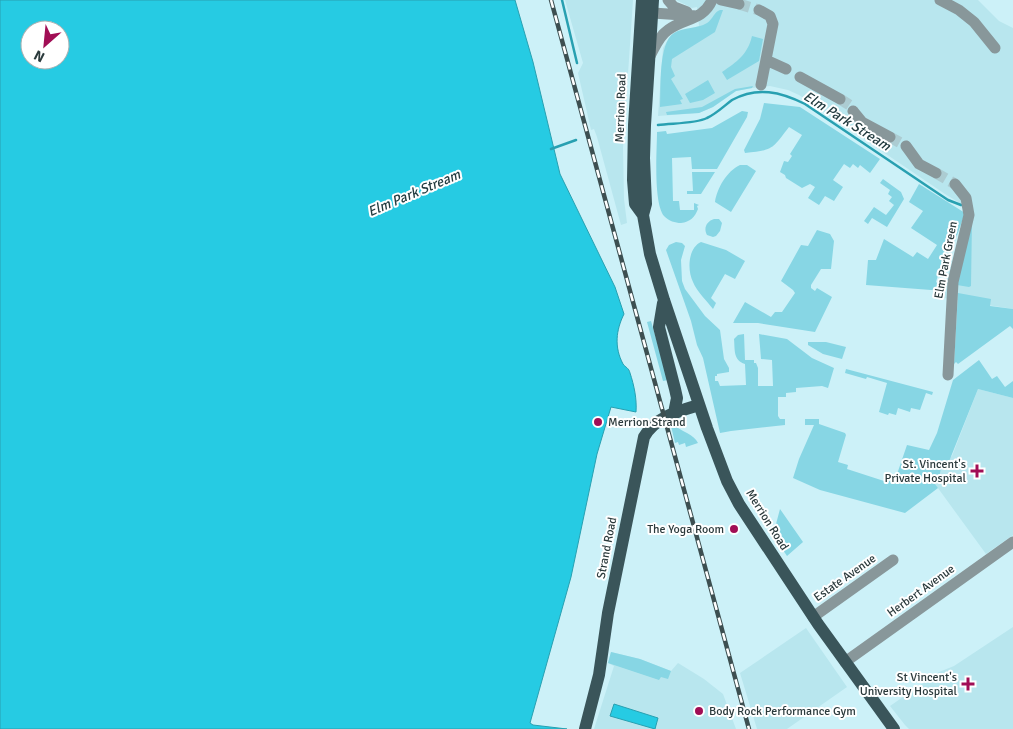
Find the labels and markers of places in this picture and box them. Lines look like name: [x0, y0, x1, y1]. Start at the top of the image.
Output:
place label: Merrion Strand: [608, 415, 686, 430]
marker: Merrion Strand: [592, 416, 604, 428]
place label: St. Vincent's Private Hospital: [885, 457, 966, 486]
marker: St. Vincent's Private Hospital: [970, 464, 984, 478]
place label: The Yoga Room: [647, 522, 724, 537]
marker: The Yoga Room: [728, 523, 740, 535]
place label: St Vincent's University Hospital: [860, 670, 957, 699]
marker: St Vincent's University Hospital: [961, 677, 975, 691]
place label: Body Rock Performance Gym: [709, 704, 856, 719]
marker: Body Rock Performance Gym: [693, 705, 705, 717]

